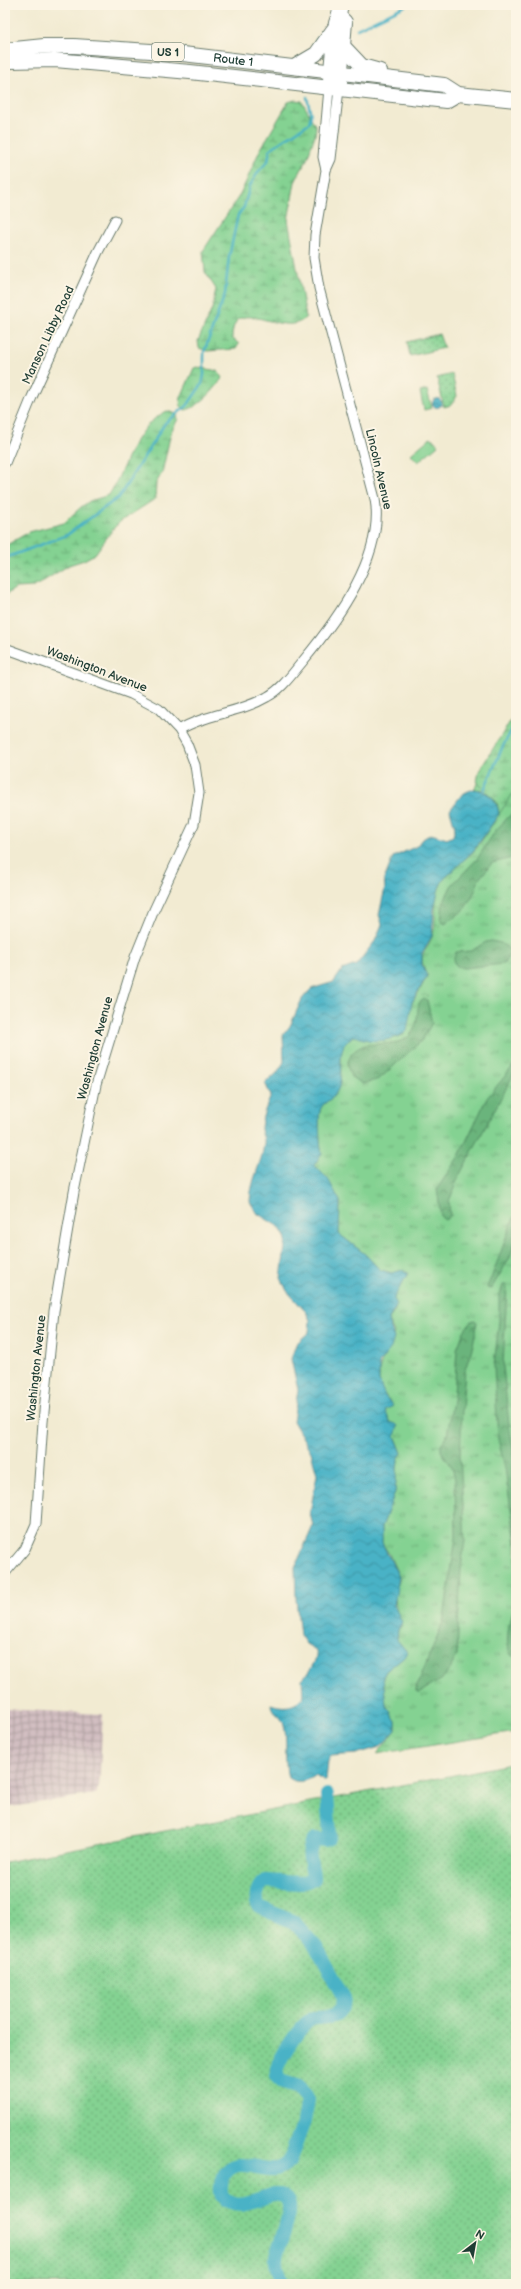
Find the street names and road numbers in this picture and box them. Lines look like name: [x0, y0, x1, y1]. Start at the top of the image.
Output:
road number: US 1: [152, 43, 184, 61]
street label: Route 1: [212, 51, 254, 70]
street label: Manson Libby Road: [19, 284, 78, 387]
street label: Lincoln Avenue: [362, 427, 395, 511]
street label: Washington Avenue: [44, 643, 149, 696]
street label: Washington Avenue: [74, 995, 117, 1102]
street label: Washington Avenue: [23, 1314, 50, 1422]

